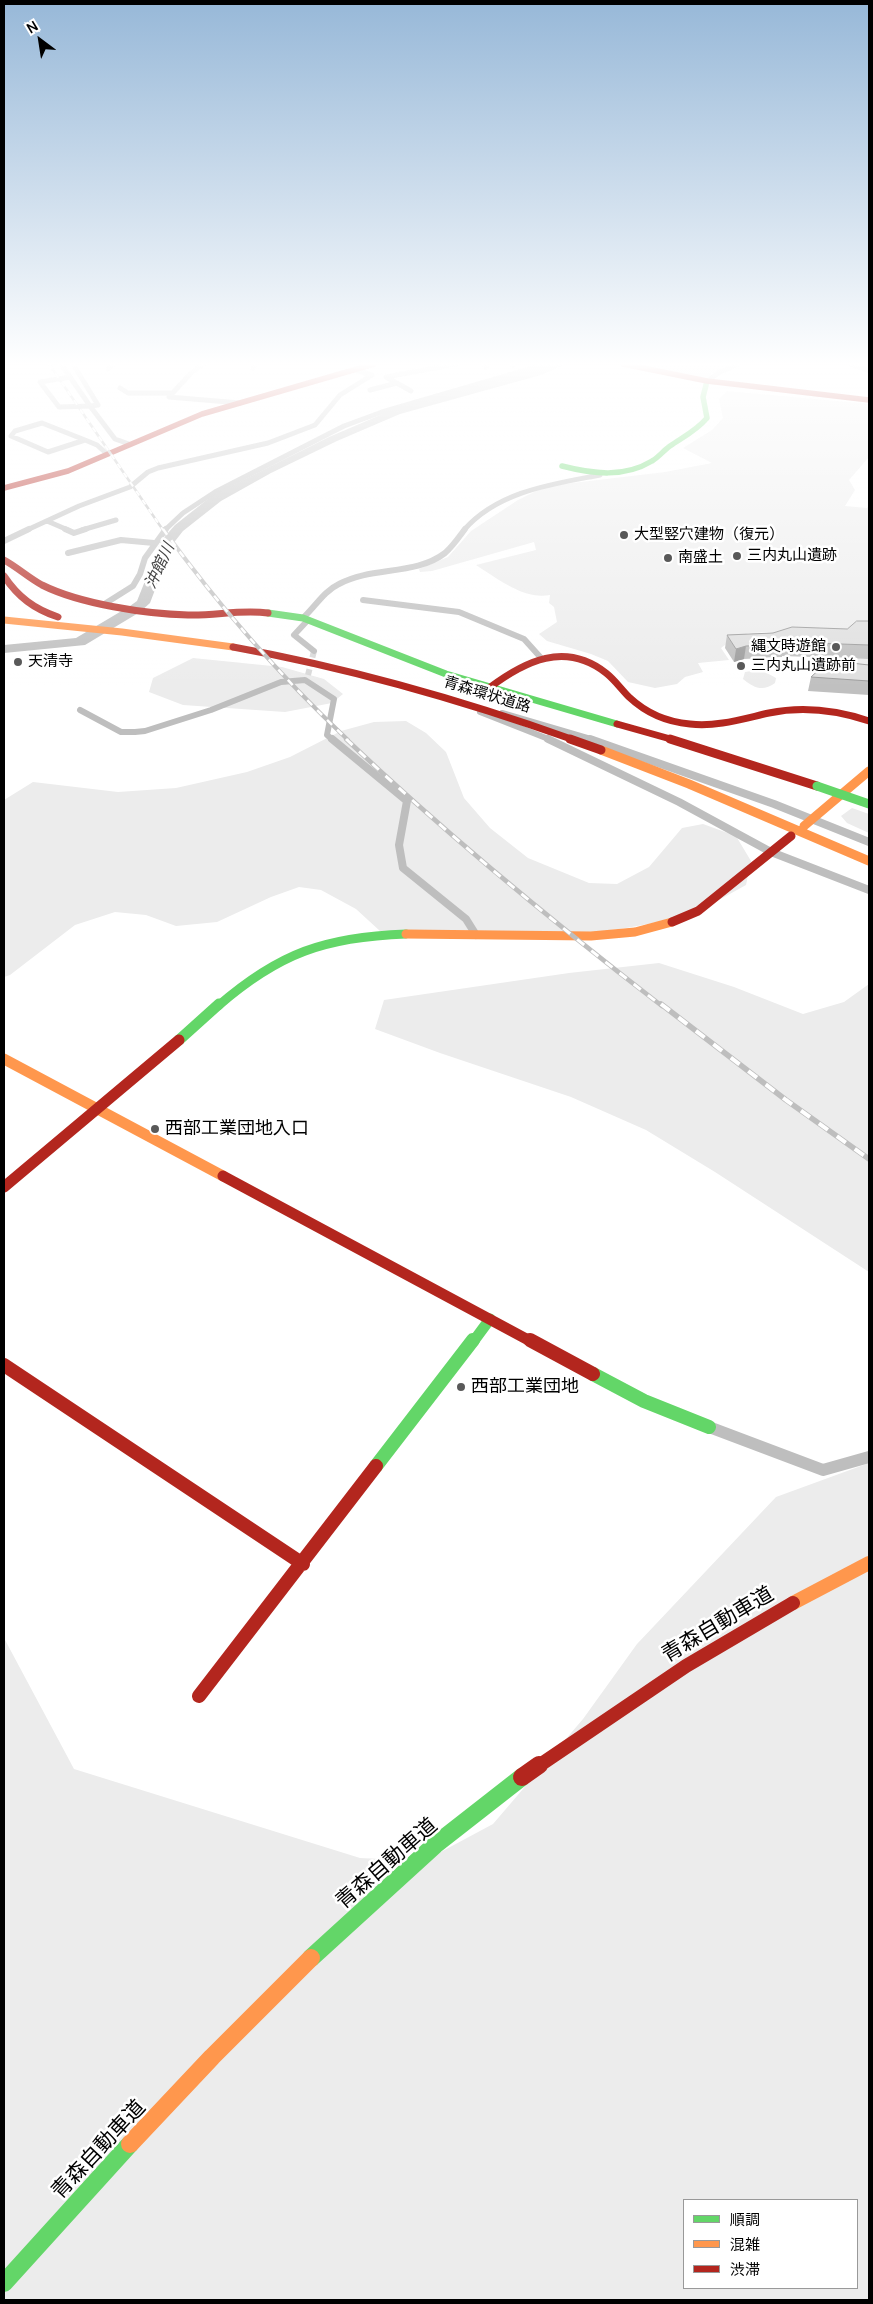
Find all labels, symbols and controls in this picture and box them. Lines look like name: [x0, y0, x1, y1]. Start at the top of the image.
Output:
north arrow: [15, 15, 65, 65]
text: N: [23, 16, 41, 37]
place label: 大型竪穴建物（復元）: [634, 526, 784, 544]
marker: 大型竪穴建物（復元）: [618, 529, 630, 541]
water label: 沖館川: [141, 540, 179, 592]
place label: 三内丸山遺跡: [747, 547, 837, 565]
place label: 南盛土: [678, 549, 723, 567]
marker: 三内丸山遺跡: [731, 550, 743, 562]
marker: 南盛土: [662, 552, 674, 564]
place label: 縄文時遊館: [751, 638, 826, 656]
marker: 縄文時遊館: [830, 641, 842, 653]
place label: 天清寺: [28, 653, 73, 671]
marker: 天清寺: [12, 656, 24, 668]
place label: 三内丸山遺跡前: [751, 657, 856, 675]
marker: 三内丸山遺跡前: [735, 660, 747, 672]
street label: 青森環状道路: [441, 673, 533, 717]
place label: 西部工業団地入口: [165, 1118, 309, 1140]
marker: 西部工業団地入口: [149, 1123, 161, 1135]
place label: 西部工業団地: [471, 1376, 579, 1398]
marker: 西部工業団地: [455, 1381, 467, 1393]
street label: 青森自動車道: [658, 1582, 778, 1668]
street label: 青森自動車道: [331, 1813, 443, 1915]
street label: 青森自動車道: [47, 2095, 151, 2205]
legend: [683, 2199, 858, 2289]
text: 順調: [730, 2209, 760, 2230]
text: 混雑: [730, 2234, 760, 2255]
text: 渋滞: [730, 2259, 760, 2280]

